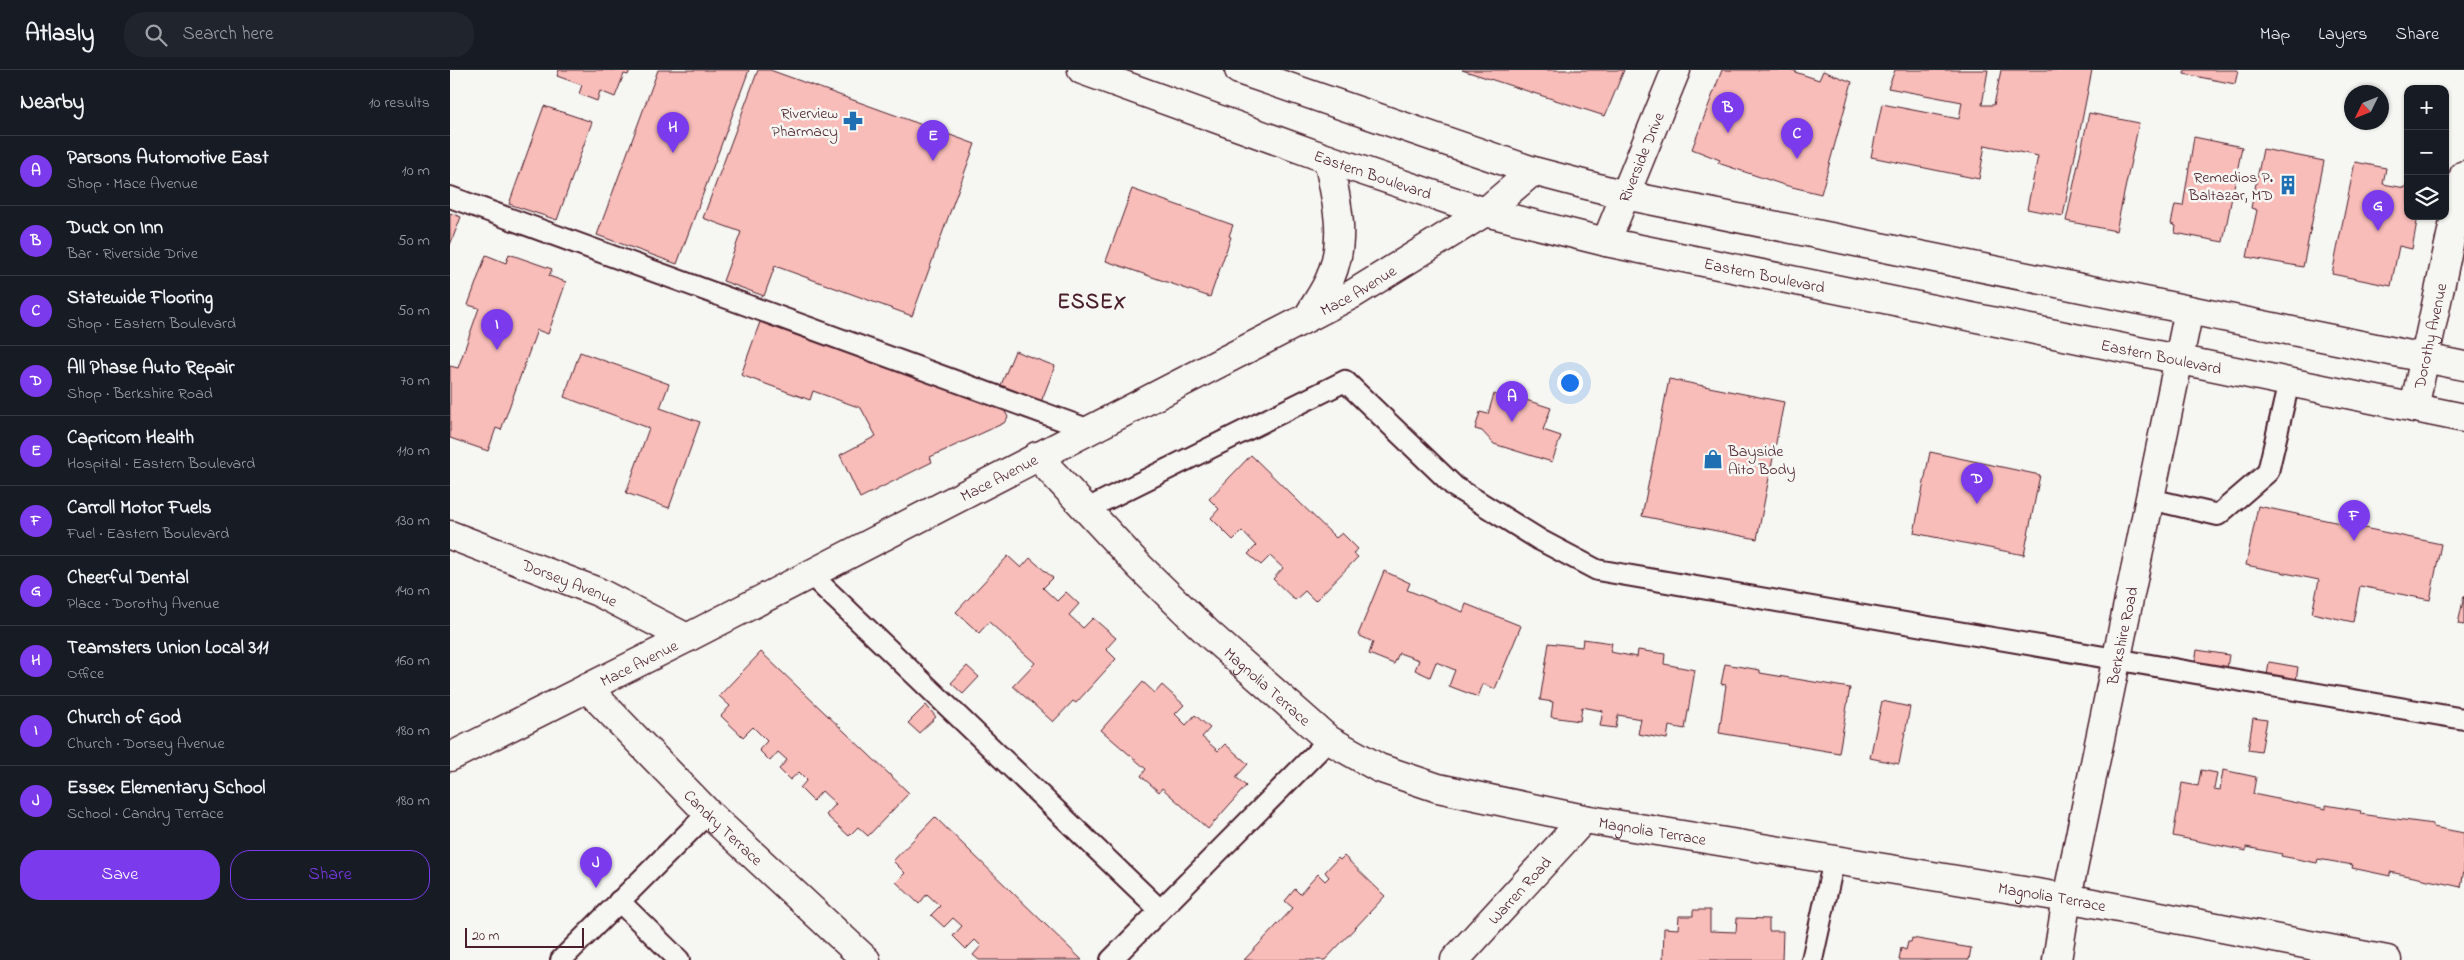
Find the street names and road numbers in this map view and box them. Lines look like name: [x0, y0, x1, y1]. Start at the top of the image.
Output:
street label: Riverside Drive: [1613, 108, 1672, 206]
street label: Eastern Boulevard: [1310, 145, 1434, 207]
street label: Eastern Boulevard: [1702, 252, 1827, 301]
street label: Mace Avenue: [1316, 259, 1402, 323]
street label: Dorothy Avenue: [2408, 280, 2455, 392]
street label: Eastern Boulevard: [2098, 334, 2224, 382]
street label: Mace Avenue: [957, 448, 1043, 509]
street label: Dorsey Avenue: [517, 553, 622, 614]
street label: Berkshire Road: [2101, 585, 2145, 688]
street label: Mace Avenue: [596, 634, 683, 694]
street label: Magnolia Terrace: [1218, 642, 1316, 733]
street label: Candry Terrace: [677, 785, 768, 873]
street label: Magnolia Terrace: [1597, 812, 1709, 853]
street label: Warren Road: [1483, 852, 1558, 931]
street label: Magnolia Terrace: [1996, 877, 2108, 919]

